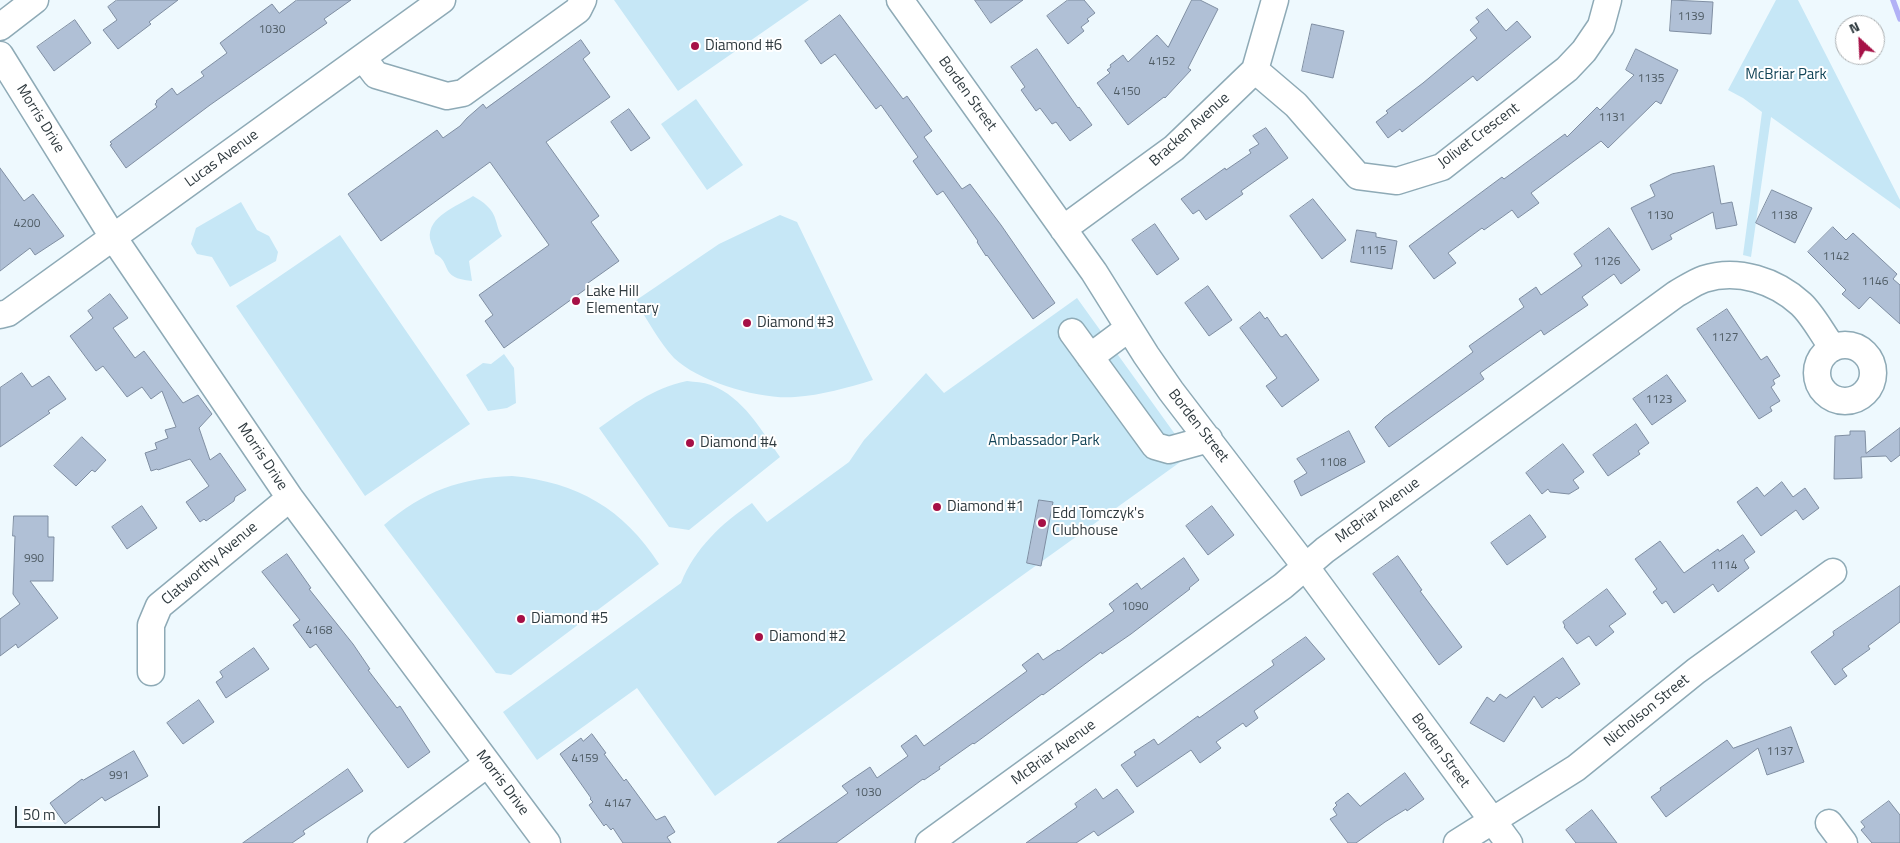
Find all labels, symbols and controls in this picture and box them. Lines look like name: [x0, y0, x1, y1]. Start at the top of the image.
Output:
house number: 1139: [1678, 10, 1704, 24]
north arrow: [1835, 15, 1885, 65]
text: N: [1845, 15, 1863, 38]
house number: 1030: [259, 23, 285, 37]
place label: Diamond #6: [705, 37, 782, 55]
marker: Diamond #6: [689, 40, 701, 52]
street label: Borden Street: [934, 53, 1000, 135]
house number: 4152: [1149, 55, 1175, 69]
park label: McBriar Park: [1745, 66, 1827, 84]
house number: 1135: [1638, 72, 1664, 86]
street label: Morris Drive: [12, 82, 68, 156]
house number: 4150: [1114, 85, 1140, 99]
street label: Bracken Avenue: [1146, 89, 1234, 171]
street label: Jolivet Crescent: [1435, 100, 1523, 172]
house number: 1131: [1599, 111, 1625, 125]
street label: Lucas Avenue: [182, 126, 262, 192]
house number: 1130: [1647, 209, 1673, 223]
house number: 1138: [1771, 209, 1797, 223]
house number: 4200: [14, 217, 40, 231]
house number: 1115: [1360, 244, 1386, 258]
house number: 1142: [1823, 250, 1849, 264]
house number: 1126: [1594, 255, 1620, 269]
house number: 1146: [1862, 275, 1888, 289]
place label: Lake Hill Elementary: [586, 283, 659, 318]
marker: Lake Hill Elementary: [570, 295, 582, 307]
place label: Diamond #3: [757, 314, 834, 332]
marker: Diamond #3: [741, 317, 753, 329]
house number: 1127: [1712, 331, 1738, 345]
street label: Borden Street: [1164, 386, 1232, 466]
house number: 1123: [1646, 393, 1672, 407]
street label: Morris Drive: [233, 420, 291, 494]
park label: Ambassador Park: [988, 432, 1100, 450]
place label: Diamond #4: [700, 434, 777, 452]
marker: Diamond #4: [684, 437, 696, 449]
house number: 1108: [1320, 456, 1346, 470]
street label: McBriar Avenue: [1332, 474, 1424, 548]
place label: Diamond #1: [947, 498, 1024, 516]
marker: Diamond #1: [931, 501, 943, 513]
place label: Edd Tomczyk's Clubhouse: [1052, 505, 1144, 540]
marker: Edd Tomczyk's Clubhouse: [1036, 517, 1048, 529]
street label: Clatworthy Avenue: [158, 519, 262, 609]
house number: 990: [24, 552, 44, 566]
house number: 1114: [1711, 559, 1737, 573]
house number: 1090: [1122, 600, 1148, 614]
place label: Diamond #5: [531, 610, 608, 628]
marker: Diamond #5: [515, 613, 527, 625]
house number: 4168: [306, 624, 332, 638]
place label: Diamond #2: [769, 628, 846, 646]
marker: Diamond #2: [753, 631, 765, 643]
street label: Nicholson Street: [1601, 671, 1693, 751]
street label: Borden Street: [1407, 710, 1473, 792]
street label: McBriar Avenue: [1008, 716, 1100, 790]
house number: 1137: [1767, 745, 1793, 759]
street label: Morris Drive: [472, 747, 532, 819]
house number: 4159: [572, 752, 598, 766]
house number: 991: [109, 769, 129, 783]
house number: 1030: [855, 786, 881, 800]
scale bar: [18, 796, 162, 828]
house number: 4147: [605, 797, 631, 811]
text: 50 m: [23, 803, 56, 826]

